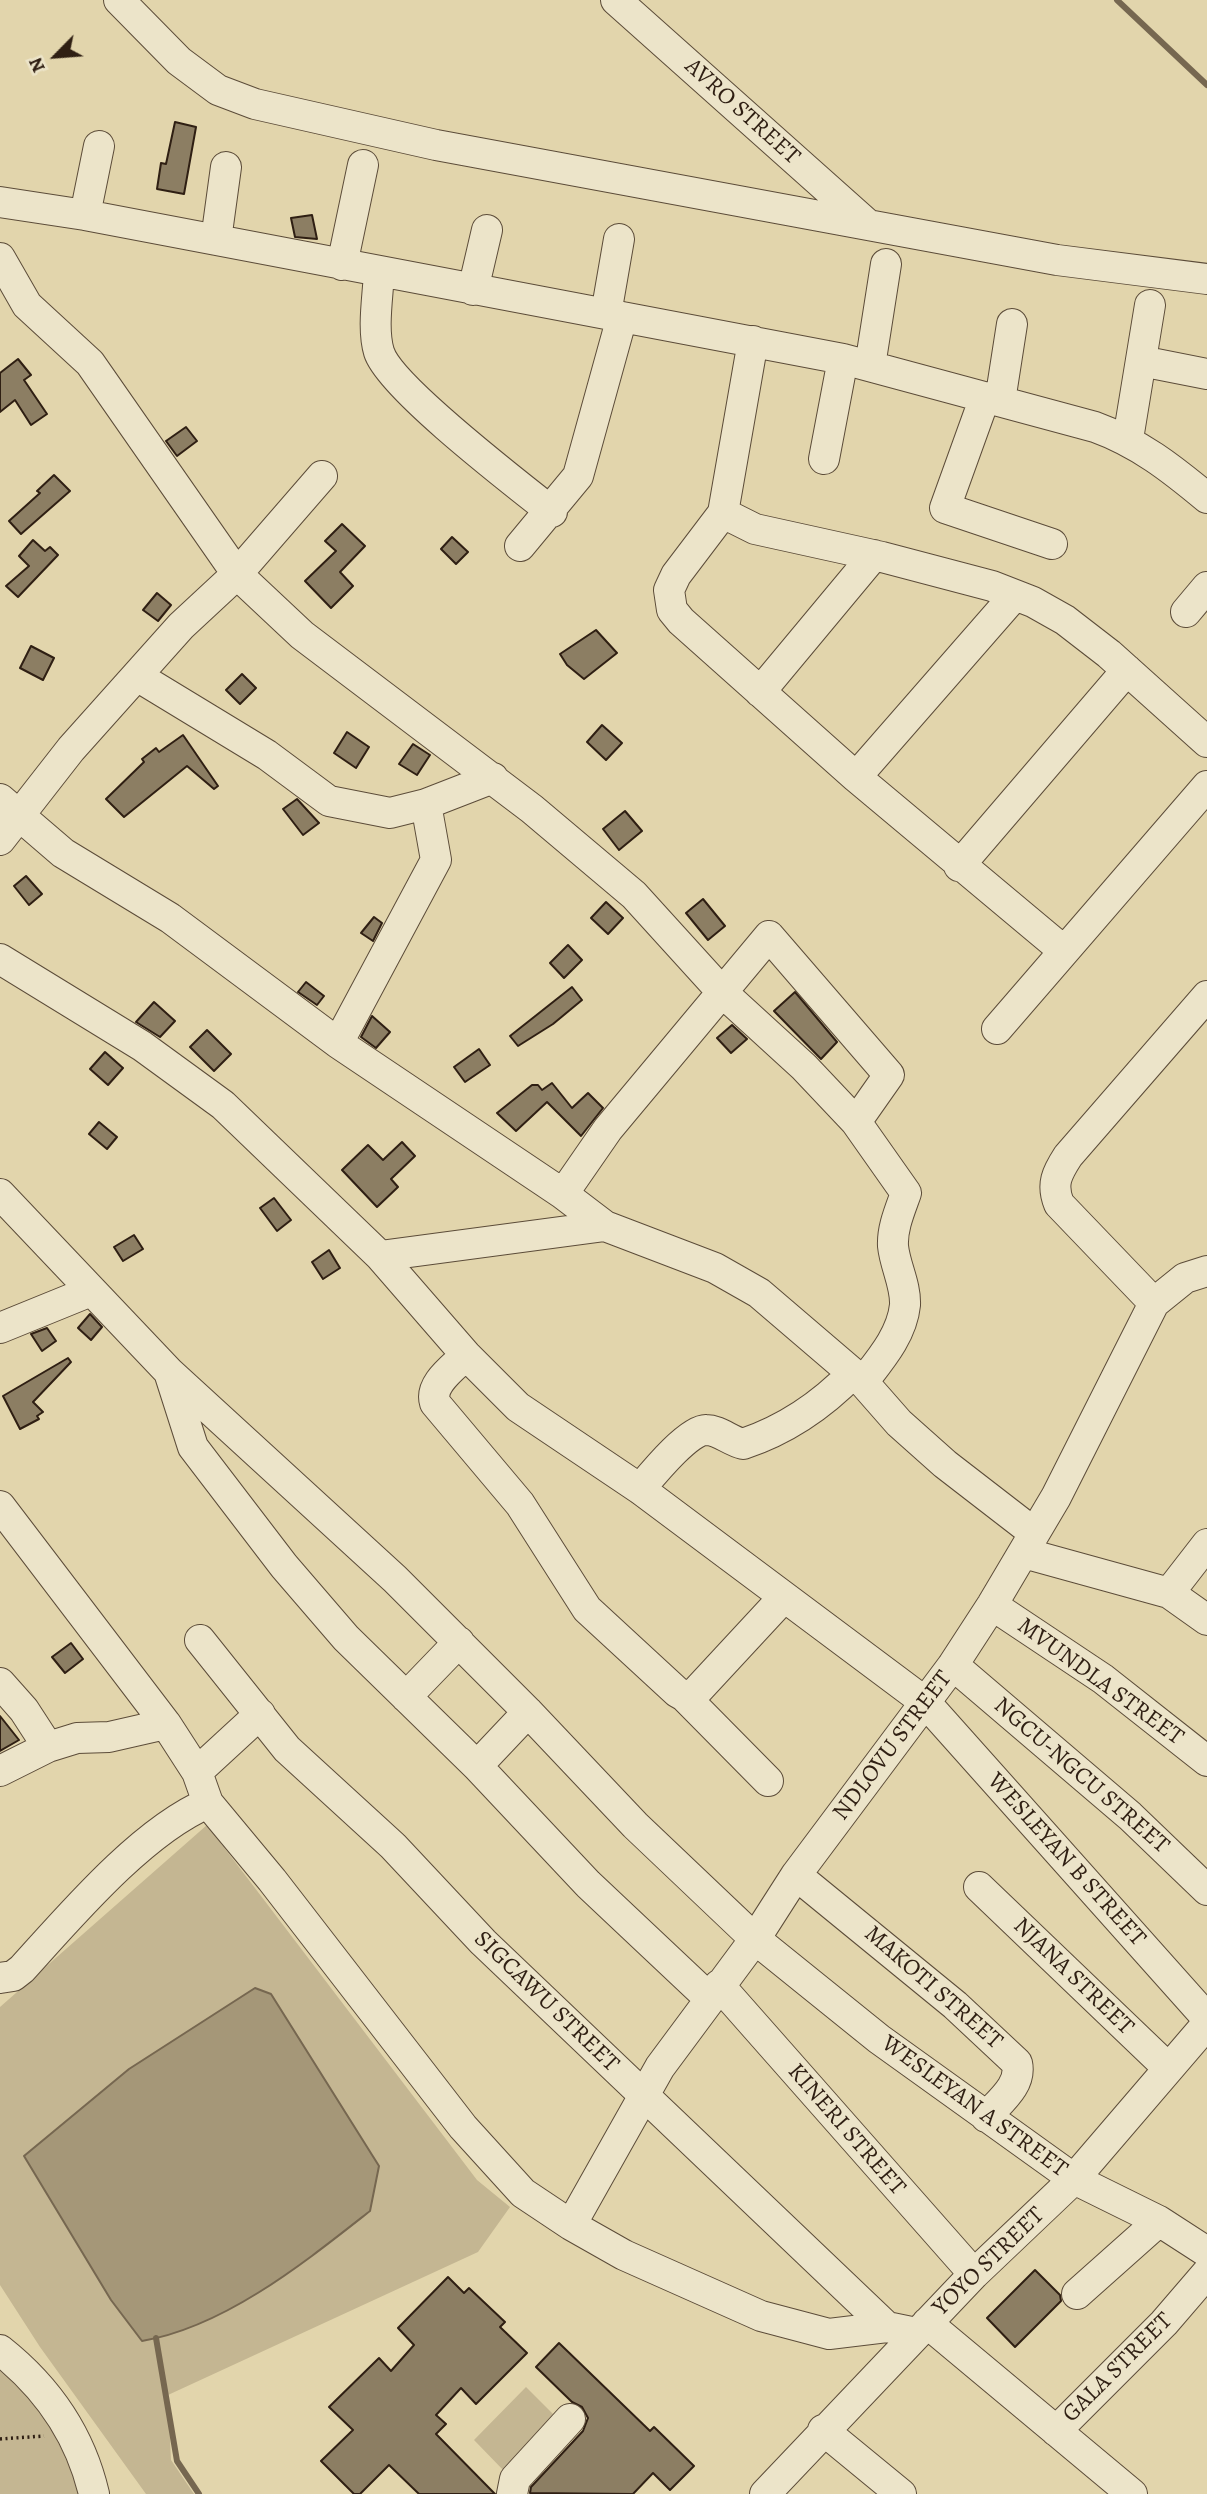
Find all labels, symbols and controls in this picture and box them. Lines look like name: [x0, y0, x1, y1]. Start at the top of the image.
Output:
north arrow: [21, 21, 91, 91]
text: N: [22, 53, 52, 77]
street label: AVRO STREET: [678, 53, 806, 171]
street label: MVUNDLA STREET: [1011, 1612, 1189, 1752]
street label: NDLOVU STREET: [827, 1666, 959, 1826]
street label: NGCU-NGCU STREET: [987, 1692, 1175, 1860]
street label: WESLEYAN B STREET: [981, 1767, 1151, 1953]
street label: NJANA STREET: [1007, 1912, 1139, 2042]
street label: MAKOTI STREET: [858, 1920, 1008, 2056]
street label: SIGCAWU STREET: [467, 1925, 625, 2079]
street label: WESLEYAN A STREET: [875, 2030, 1073, 2184]
street label: KINERI STREET: [781, 2058, 911, 2202]
street label: YOYO STREET: [927, 2202, 1051, 2322]
street label: GALA STREET: [1057, 2307, 1179, 2429]

